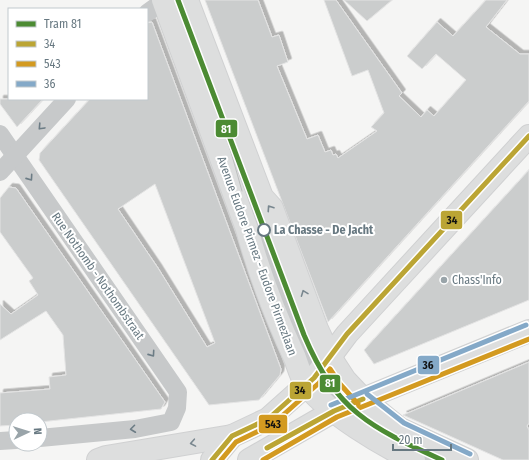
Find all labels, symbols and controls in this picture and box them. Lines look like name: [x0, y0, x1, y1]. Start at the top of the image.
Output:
legend: [8, 8, 148, 100]
text: Tram 81: [44, 17, 81, 31]
text: 34: [44, 37, 55, 51]
text: 543: [44, 57, 61, 71]
text: 36: [44, 77, 55, 91]
line badge: 81: [215, 119, 238, 138]
one-way arrow: [38, 122, 45, 130]
text: 81: [221, 123, 231, 136]
street label: Avenue Eudore Pirmez - Eudore Pirmezlaan: [214, 155, 300, 357]
one-way arrow: [25, 174, 33, 181]
one-way arrow: [268, 205, 275, 212]
street label: Rue Nothomb - Nothombstraat: [49, 210, 147, 342]
line badge: 34: [440, 210, 463, 230]
text: 34: [446, 214, 458, 227]
marker: La Chasse - De Jacht: [257, 223, 271, 237]
place label: La Chasse - De Jacht: [274, 223, 374, 237]
place label: Chass'Info: [452, 273, 502, 287]
marker: Chass'Info: [439, 275, 449, 285]
one-way arrow: [300, 289, 308, 296]
one-way arrow: [147, 350, 155, 357]
line badge: 36: [417, 355, 440, 375]
text: 36: [422, 359, 434, 372]
line badge: 81: [319, 374, 341, 393]
text: 81: [325, 377, 335, 390]
line badge: 34: [289, 381, 312, 400]
text: 34: [294, 384, 306, 397]
north arrow: [8, 412, 48, 452]
line badge: 543: [258, 414, 288, 434]
text: 543: [265, 418, 281, 431]
one-way arrow: [130, 424, 136, 433]
scale bar: [393, 426, 451, 452]
text: N: [31, 428, 44, 435]
text: 20 m: [399, 433, 423, 447]
one-way arrow: [190, 438, 196, 447]

